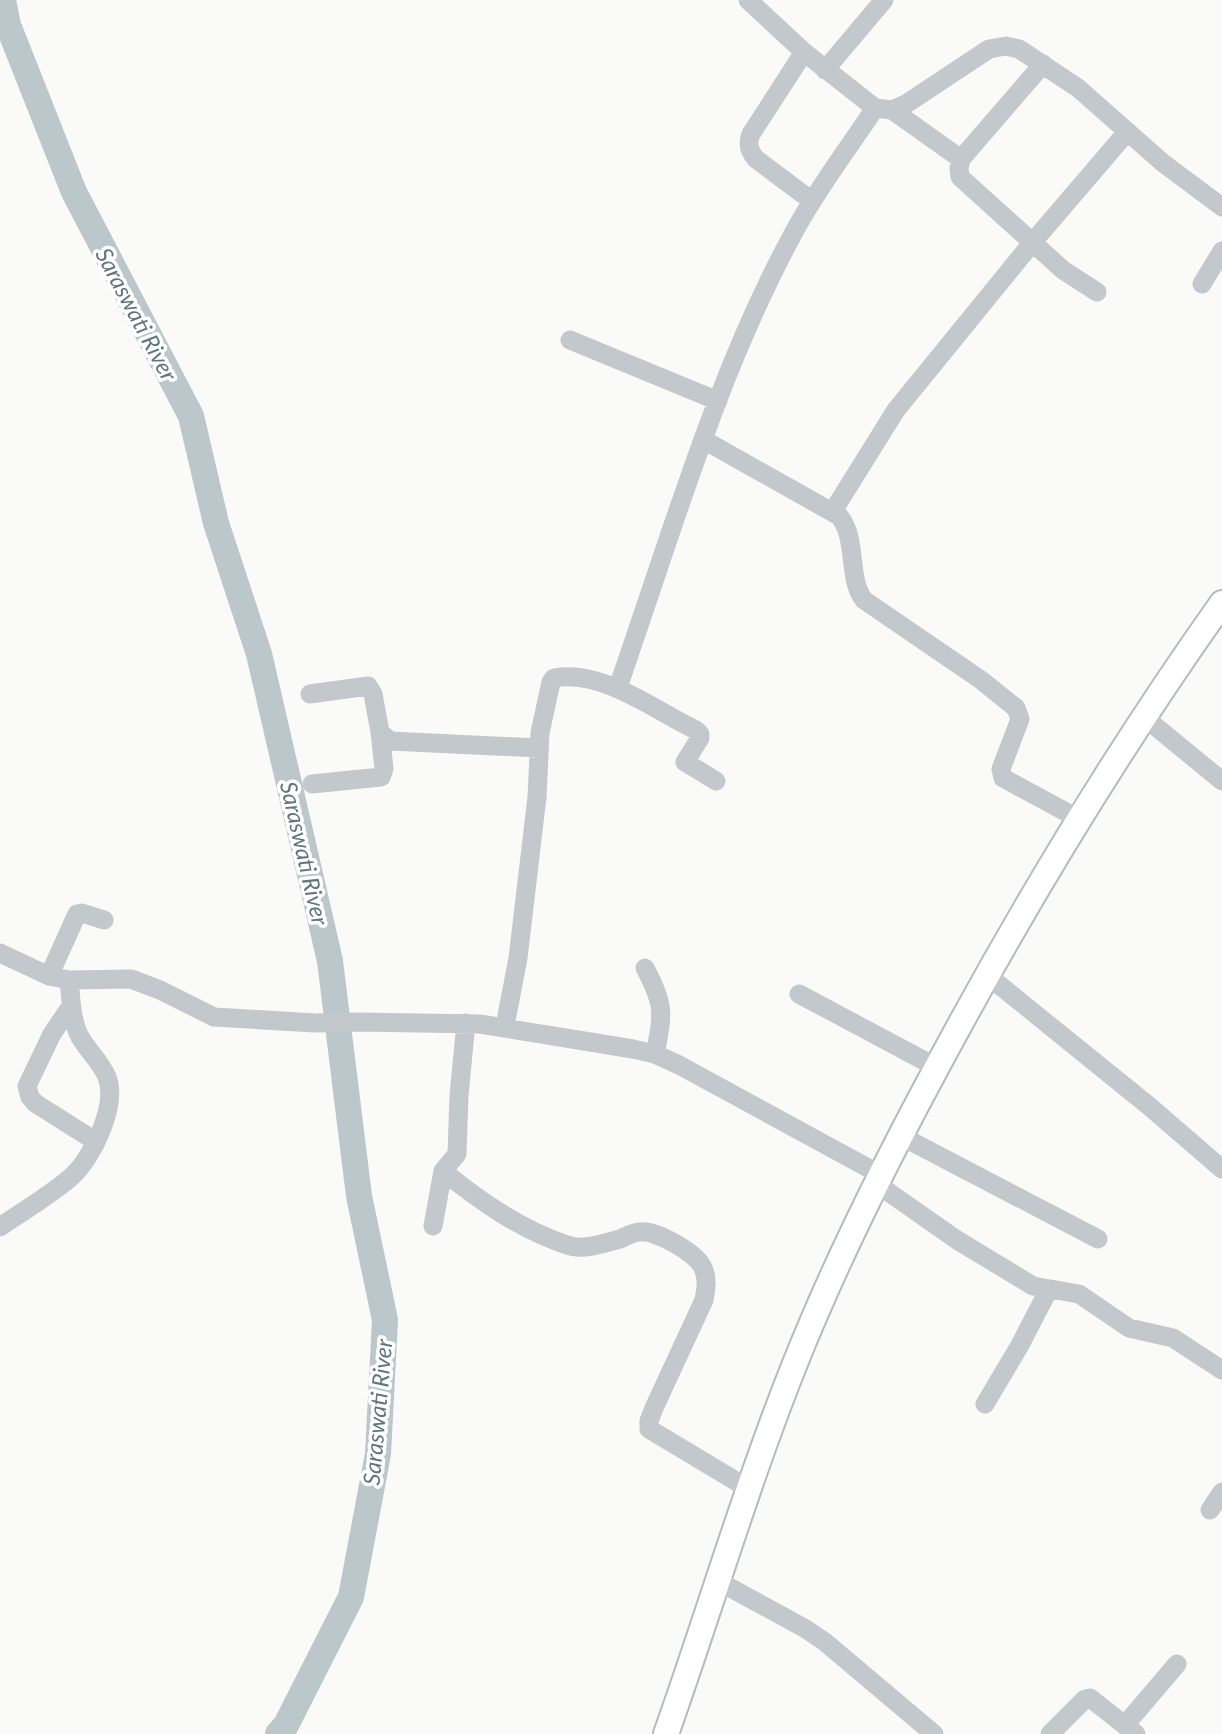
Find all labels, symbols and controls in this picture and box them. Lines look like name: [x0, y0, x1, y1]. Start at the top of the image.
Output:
water label: Saraswati River: [90, 243, 184, 386]
water label: Saraswati River: [275, 779, 335, 929]
water label: Saraswati River: [357, 1337, 397, 1486]

